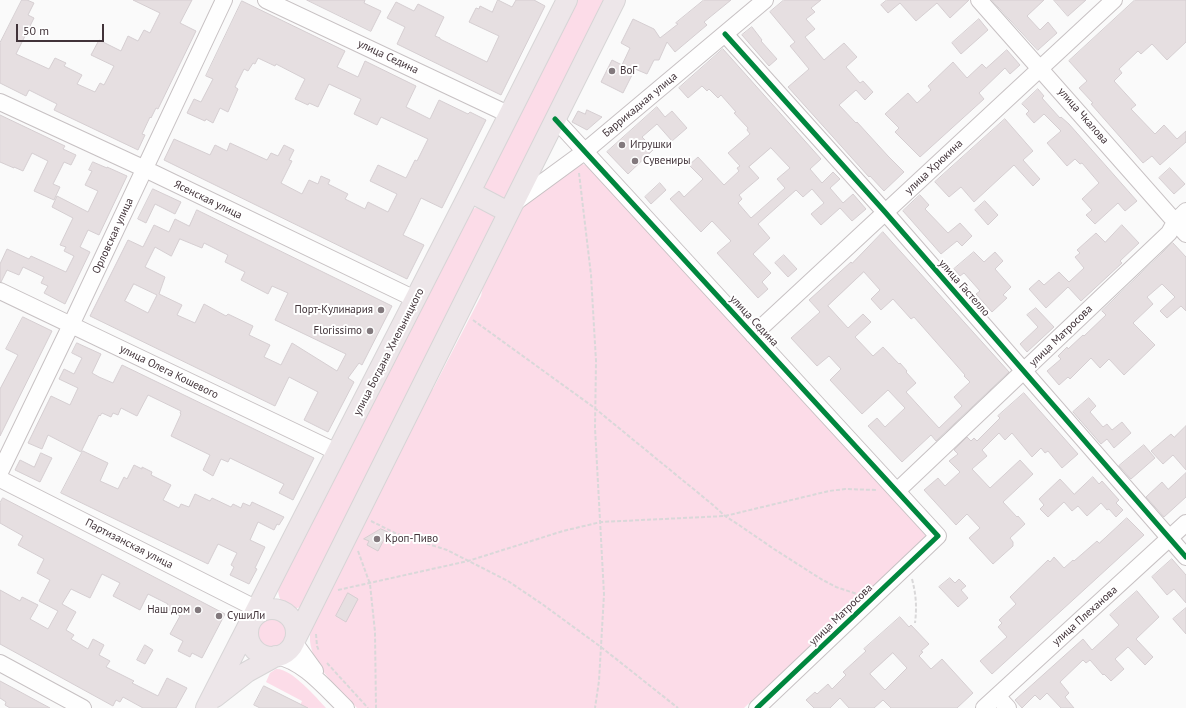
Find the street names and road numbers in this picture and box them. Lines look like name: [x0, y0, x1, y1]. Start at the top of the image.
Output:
street label: улица Седина: [356, 37, 420, 77]
street label: Баррикадная улица: [600, 70, 680, 140]
street label: улица Чкалова: [1055, 85, 1111, 147]
street label: улица Хрюкина: [902, 137, 966, 197]
street label: Ясенская улица: [172, 178, 244, 222]
street label: Орловская улица: [90, 196, 136, 276]
street label: улица Гастелло: [936, 257, 992, 319]
street label: улица Богдана Хмельницкого: [351, 286, 427, 418]
street label: улица Седина: [727, 293, 781, 349]
street label: улица Матросова: [1027, 302, 1095, 370]
street label: улица Олега Кошевого: [117, 342, 221, 402]
street label: Партизанская улица: [83, 516, 175, 572]
street label: улица Матросова: [807, 581, 875, 649]
street label: улица Плеханова: [1050, 583, 1120, 649]

